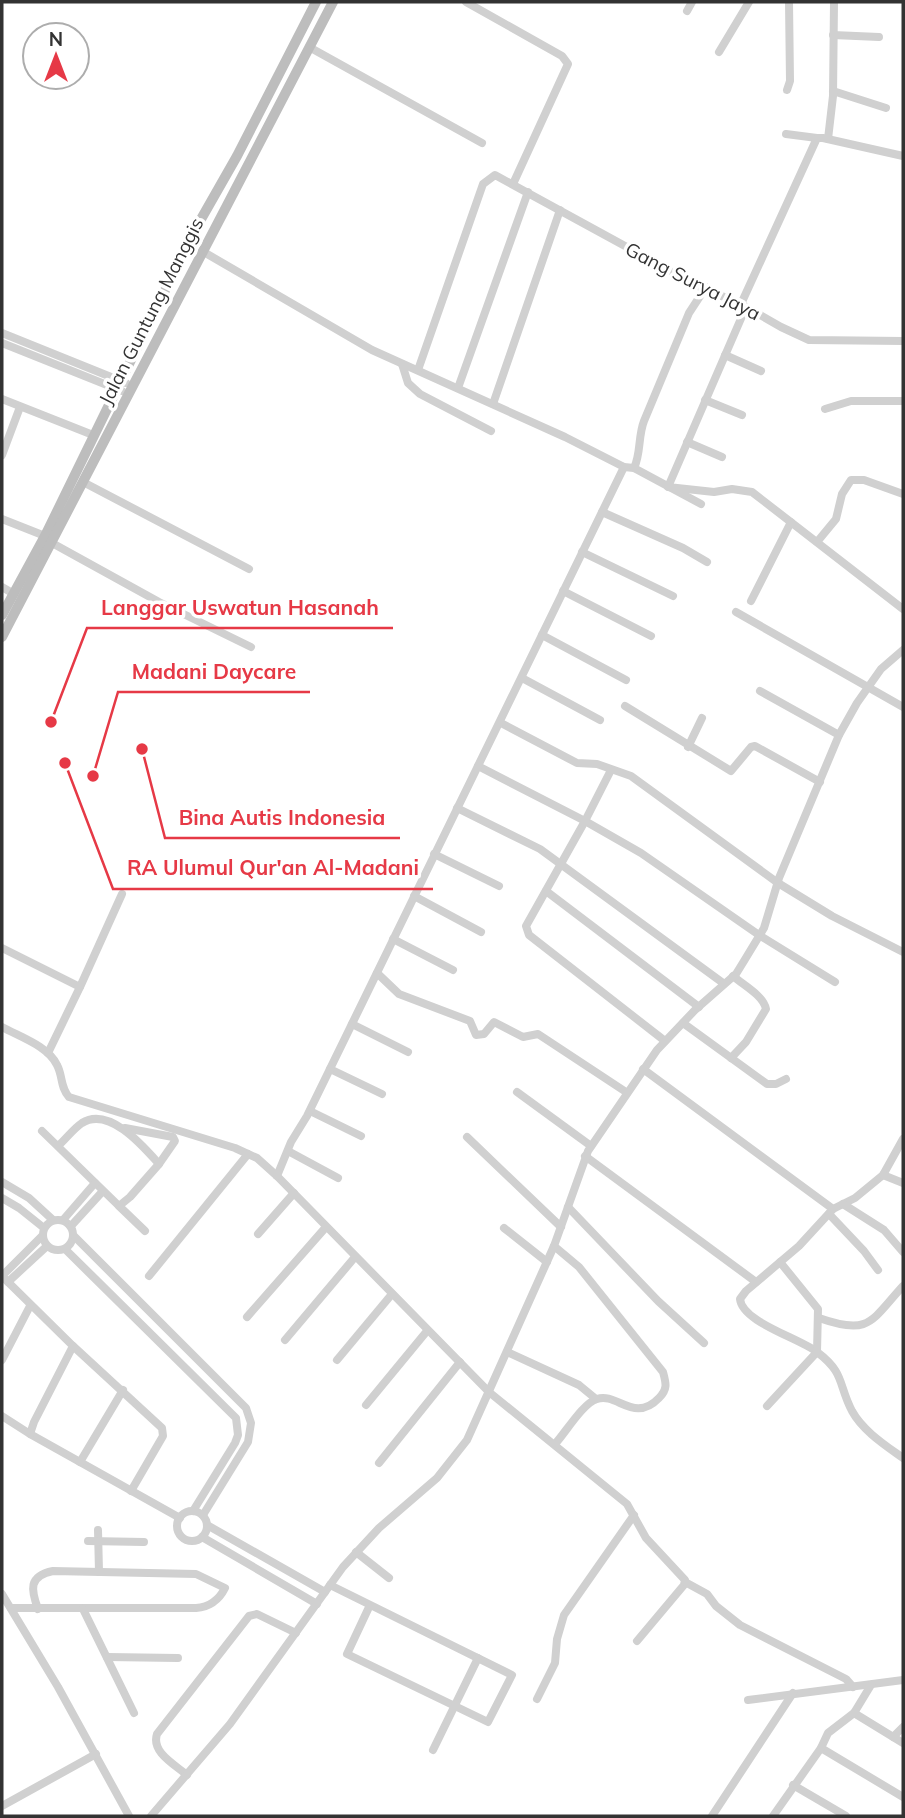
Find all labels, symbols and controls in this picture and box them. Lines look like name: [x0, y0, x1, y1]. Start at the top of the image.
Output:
north arrow: [21, 21, 91, 91]
text: N: [49, 27, 63, 51]
street label: Jalan Guntung Manggis: [93, 214, 209, 408]
street label: Gang Surya Jaya: [622, 237, 764, 325]
callout: Langgar Uswatun Hasanah: [87, 586, 393, 628]
text: Langgar Uswatun Hasanah: [101, 594, 379, 620]
callout: Madani Daycare: [118, 650, 310, 692]
text: Madani Daycare: [132, 658, 296, 684]
callout: Bina Autis Indonesia: [165, 796, 400, 838]
text: Bina Autis Indonesia: [179, 804, 385, 830]
callout: RA Ulumul Qur'an Al-Madani: [113, 847, 433, 889]
text: RA Ulumul Qur'an Al-Madani: [127, 854, 419, 880]

